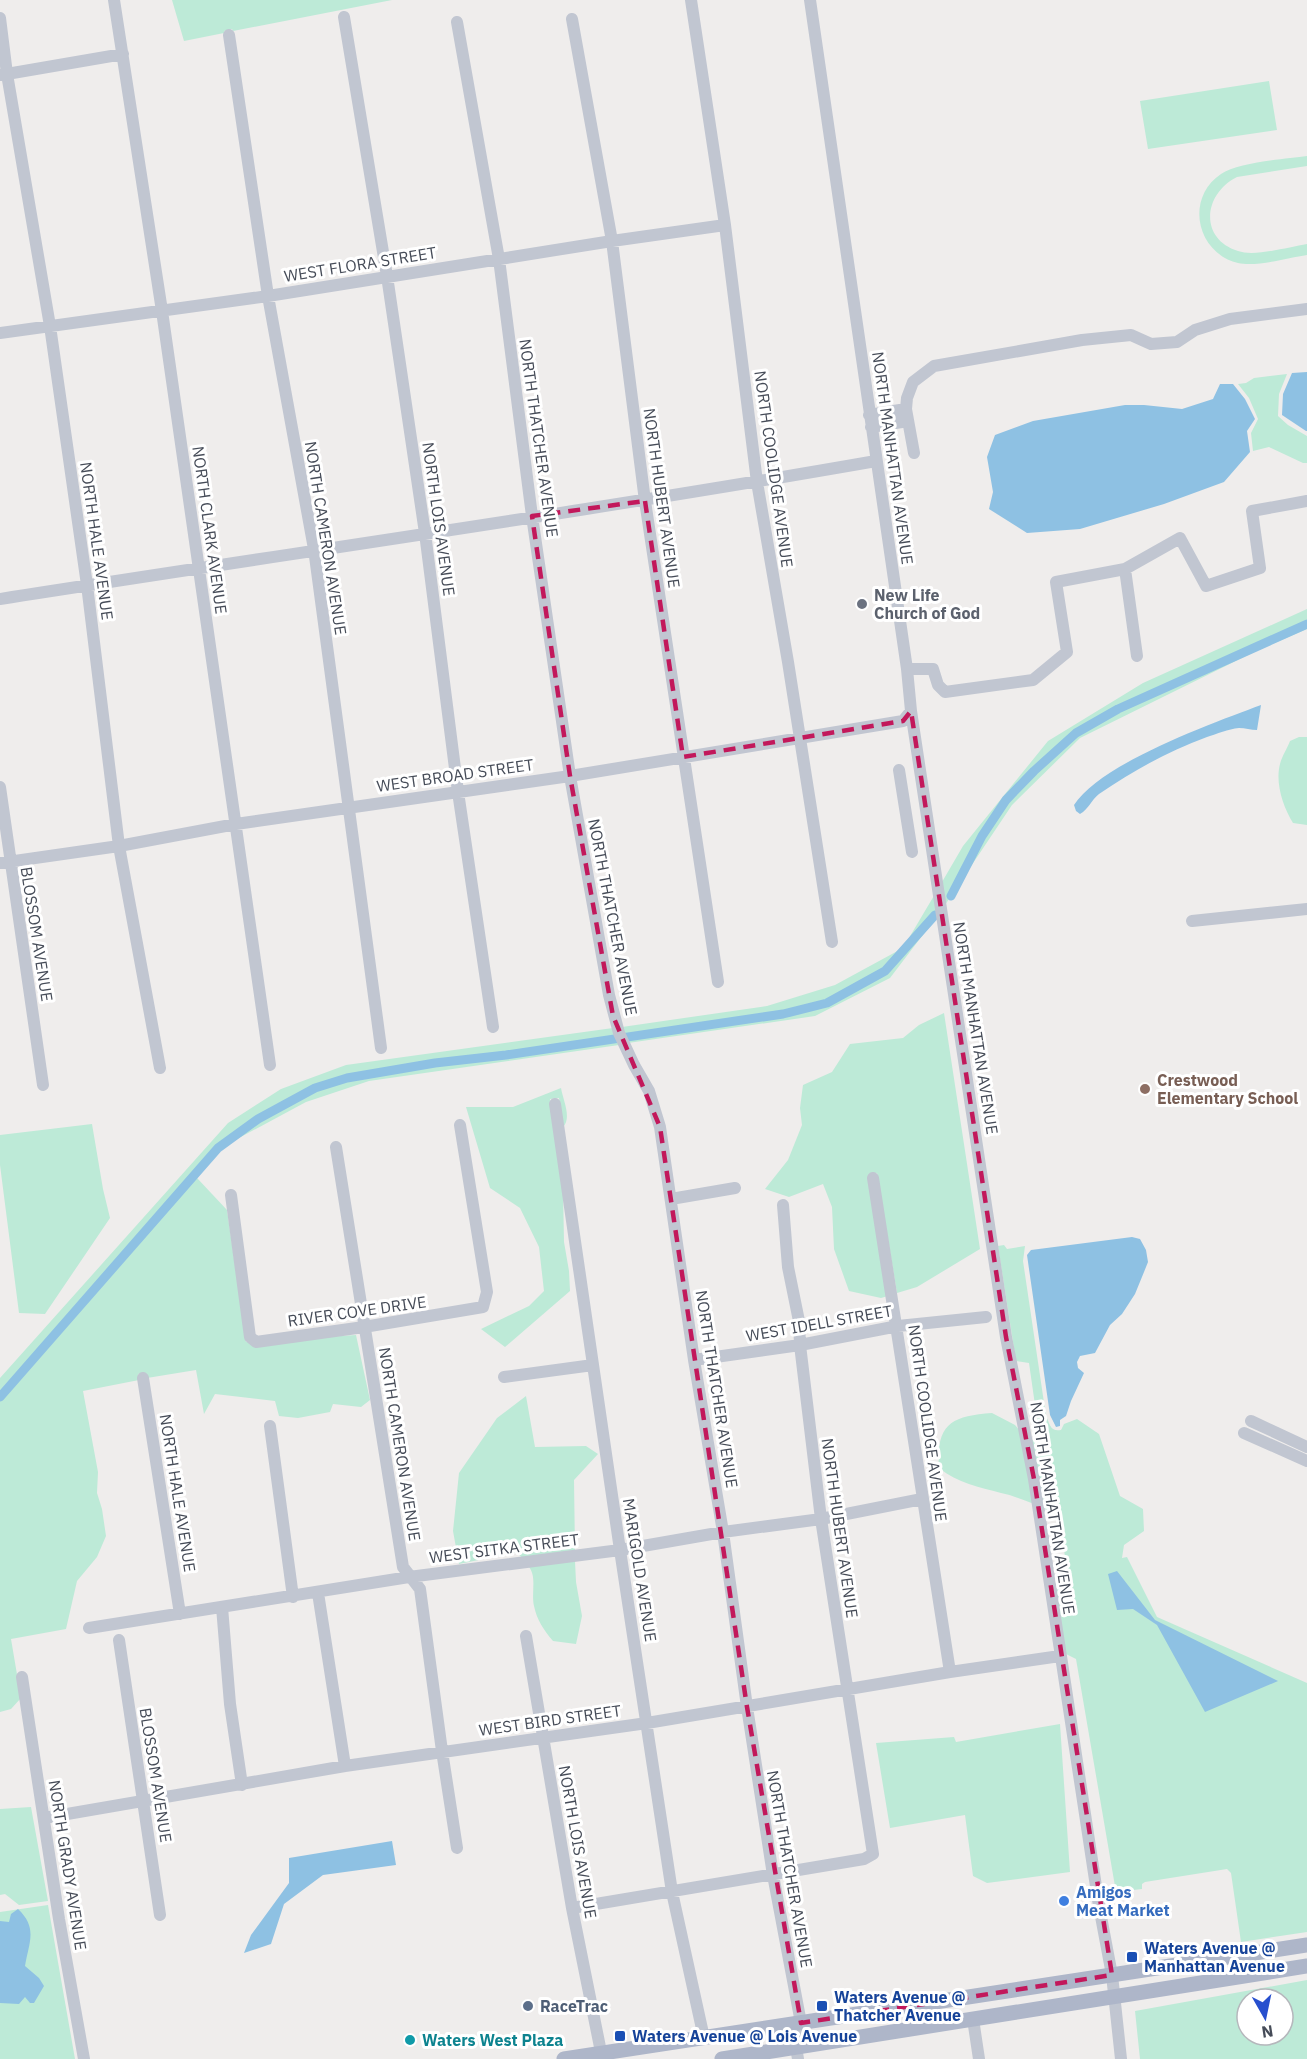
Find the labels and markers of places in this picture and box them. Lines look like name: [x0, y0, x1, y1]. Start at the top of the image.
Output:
place label: New Life Church of God: [874, 585, 980, 623]
marker: New Life Church of God: [855, 597, 869, 611]
place label: Crestwood Elementary School: [1157, 1070, 1298, 1108]
marker: Crestwood Elementary School: [1138, 1082, 1152, 1096]
place label: Amigos Meat Market: [1076, 1882, 1170, 1920]
marker: Amigos Meat Market: [1057, 1894, 1071, 1908]
place label: Waters Avenue @ Manhattan Avenue: [1144, 1938, 1285, 1976]
marker: Waters Avenue @ Manhattan Avenue: [1125, 1950, 1139, 1964]
place label: Waters Avenue @ Thatcher Avenue: [834, 1987, 966, 2025]
place label: RaceTrac: [540, 1996, 608, 2016]
marker: RaceTrac: [521, 1999, 535, 2013]
marker: Waters Avenue @ Thatcher Avenue: [815, 1999, 829, 2013]
place label: Waters Avenue @ Lois Avenue: [632, 2026, 857, 2046]
marker: Waters Avenue @ Lois Avenue: [613, 2029, 627, 2043]
place label: Waters West Plaza: [422, 2030, 563, 2050]
marker: Waters West Plaza: [403, 2033, 417, 2047]

